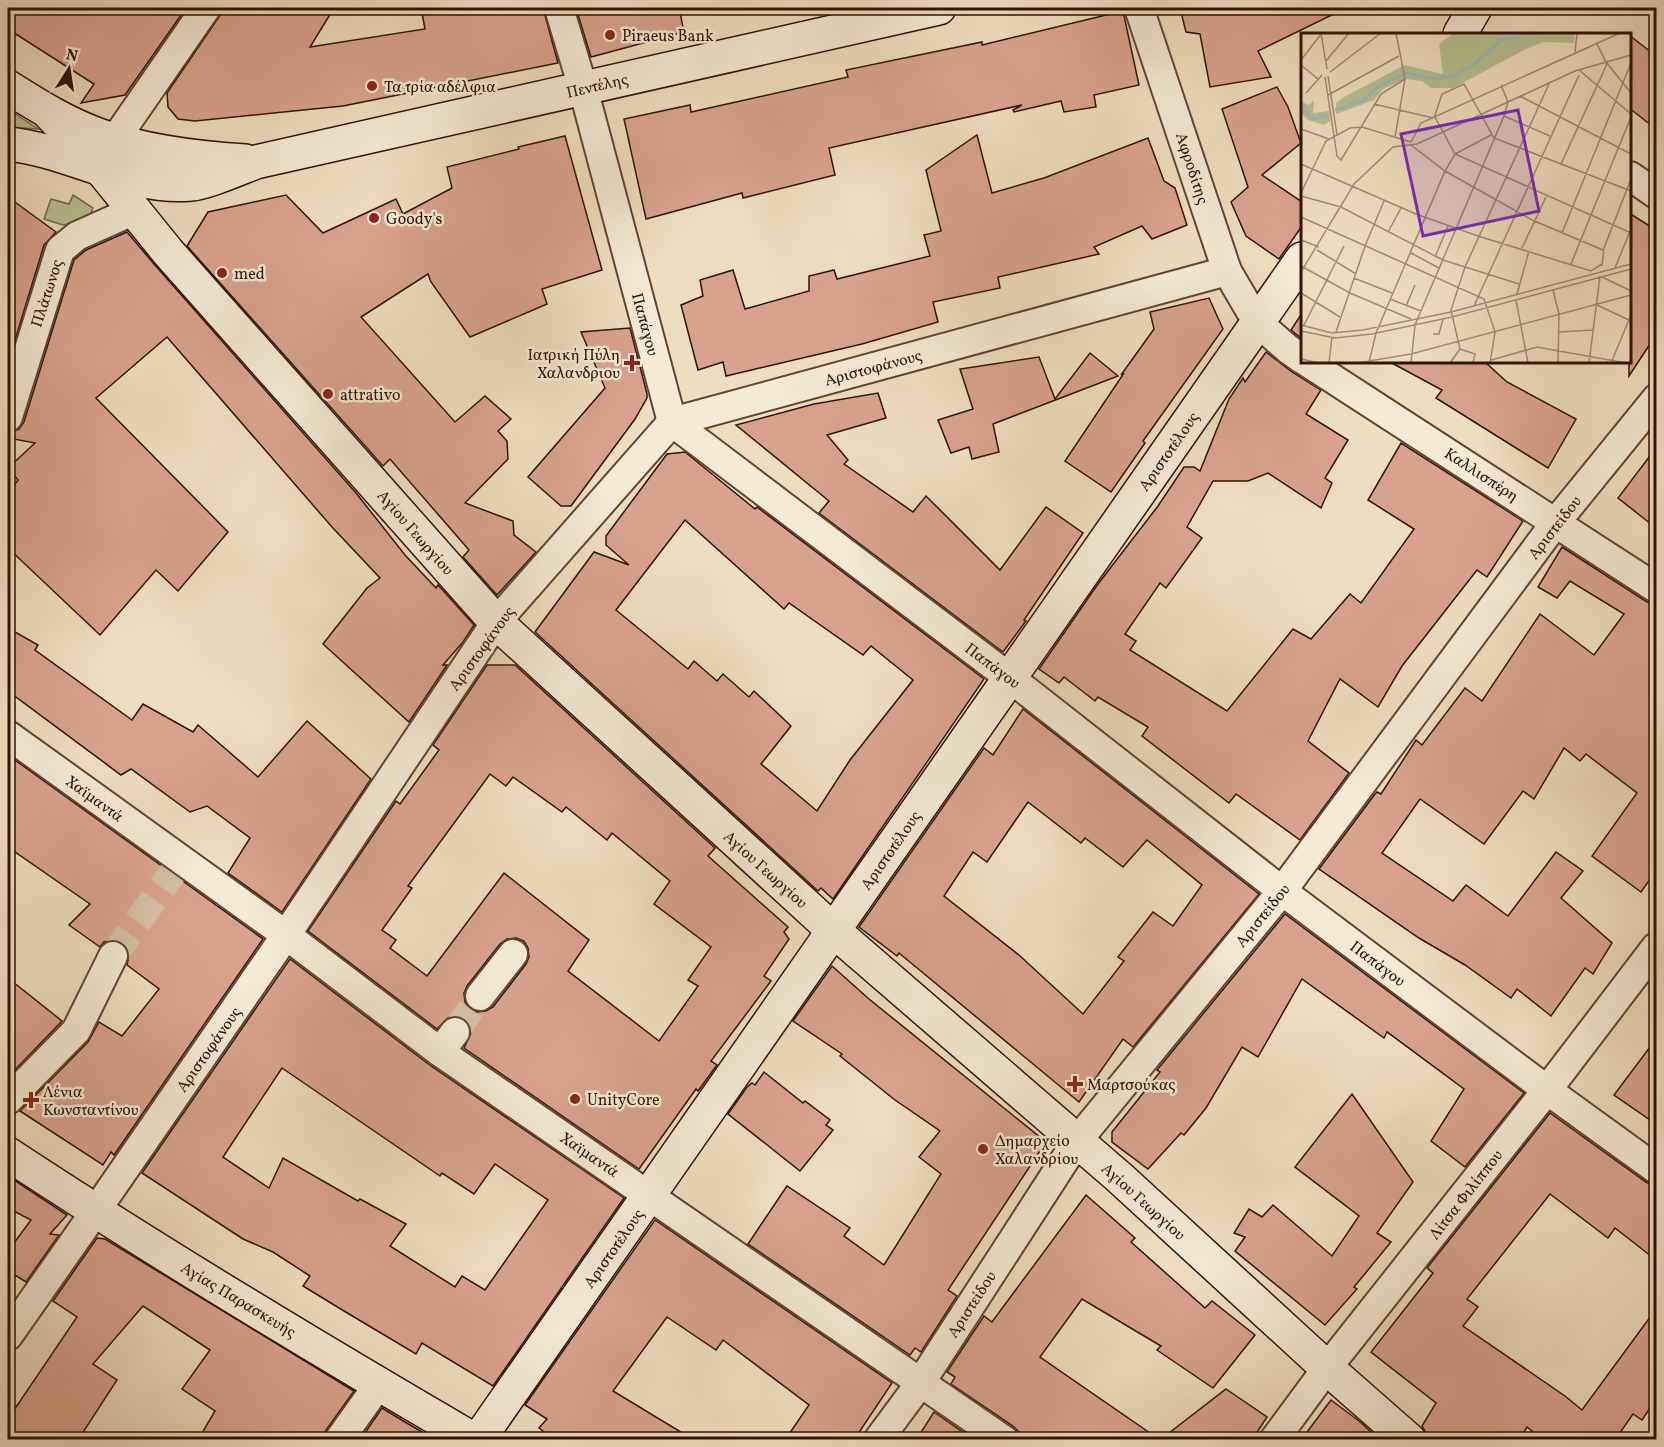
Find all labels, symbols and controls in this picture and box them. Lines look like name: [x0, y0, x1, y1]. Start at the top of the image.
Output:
place label: Piraeus Bank: [622, 26, 714, 48]
marker: Piraeus Bank: [603, 28, 617, 42]
inset map: [1301, 33, 1631, 363]
north arrow: [39, 39, 99, 99]
text: N: [64, 44, 80, 68]
street label: Πεντέλης: [564, 69, 631, 105]
place label: Τα τρία αδέλφια: [384, 77, 496, 99]
marker: Τα τρία αδέλφια: [365, 79, 379, 93]
street label: Αφροδίτης: [1169, 130, 1213, 207]
place label: Goody's: [386, 209, 443, 231]
marker: Goody's: [367, 211, 381, 225]
street label: Πλάτωνος: [27, 257, 69, 331]
place label: med: [234, 264, 265, 286]
marker: med: [215, 266, 229, 280]
street label: Παπάγου: [625, 291, 663, 359]
place label: Ιατρική Πύλη Χαλανδριου: [527, 345, 620, 385]
street label: Αριστοφάνους: [822, 345, 925, 392]
marker: Ιατρική Πύλη Χαλανδριου: [625, 356, 639, 370]
place label: attrativo: [340, 385, 400, 407]
marker: attrativo: [321, 387, 335, 401]
street label: Αριστοτέλους: [1134, 408, 1205, 496]
street label: Καλλισπέρη: [1440, 443, 1522, 508]
street label: Αγίου Γεωργίου: [371, 486, 458, 581]
street label: Αριστείδου: [1524, 491, 1588, 565]
street label: Αριστοφάνους: [444, 602, 521, 696]
street label: Παπάγου: [959, 638, 1024, 695]
street label: Χαϊμαντά: [60, 771, 128, 828]
street label: Αριστοτέλους: [856, 807, 927, 895]
street label: Αγίου Γεωργίου: [718, 827, 812, 915]
street label: Αριστείδου: [1231, 880, 1296, 953]
street label: Παπάγου: [1344, 936, 1409, 993]
street label: Αριστοφάνους: [172, 1003, 247, 1097]
place label: Μαρτσούκας: [1087, 1075, 1176, 1097]
marker: Μαρτσούκας: [1068, 1077, 1082, 1091]
place label: Λένια Κωνσταντίνου: [43, 1082, 139, 1122]
place label: UnityCore: [587, 1090, 660, 1112]
marker: UnityCore: [568, 1092, 582, 1106]
marker: Λένια Κωνσταντίνου: [24, 1093, 38, 1107]
street label: Χαϊμαντά: [555, 1128, 623, 1184]
place label: Δημαρχείο Χαλανδρίου: [995, 1131, 1078, 1171]
marker: Δημαρχείο Χαλανδρίου: [976, 1142, 990, 1156]
street label: Λίτσα Φιλίππου: [1424, 1145, 1509, 1245]
street label: Αγίου Γεωργίου: [1096, 1159, 1190, 1247]
street label: Αριστοτέλους: [579, 1205, 650, 1293]
street label: Αγίας Παρασκευής: [176, 1258, 300, 1344]
street label: Αριστείδου: [943, 1267, 1003, 1343]

